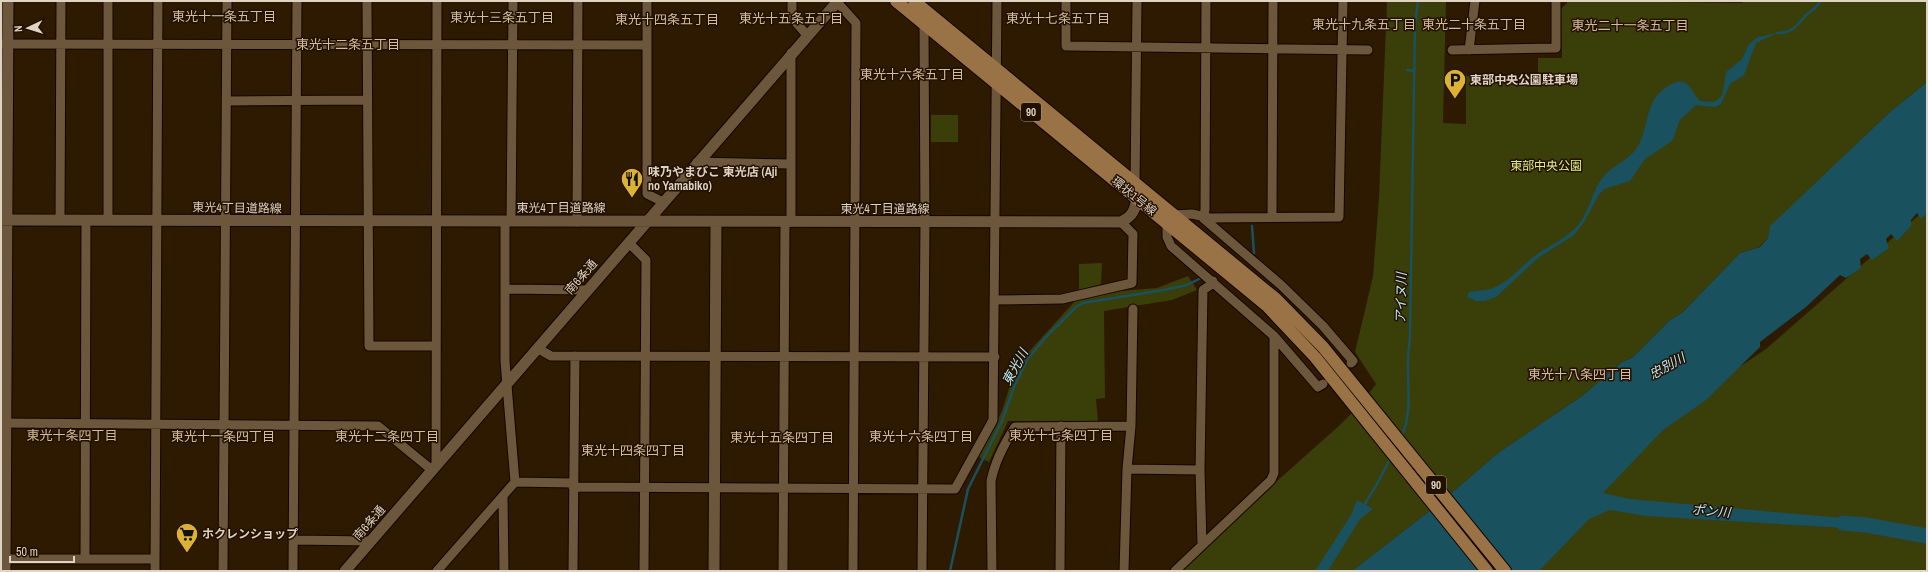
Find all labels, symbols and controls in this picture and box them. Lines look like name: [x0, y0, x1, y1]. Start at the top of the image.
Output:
north arrow: [8, 8, 48, 48]
district label: 東光十一条五丁目: [172, 8, 276, 25]
district label: 東光十三条五丁目: [450, 9, 554, 26]
district label: 東光十五条五丁目: [739, 10, 843, 27]
district label: 東光十七条五丁目: [1006, 10, 1110, 27]
district label: 東光十四条五丁目: [615, 11, 719, 28]
district label: 東光十九条五丁目: [1312, 16, 1416, 33]
district label: 東光二十条五丁目: [1422, 16, 1526, 33]
district label: 東光二十一条五丁目: [1571, 17, 1689, 34]
text: N: [11, 25, 25, 32]
district label: 東光十二条五丁目: [296, 36, 400, 53]
district label: 東光十六条五丁目: [860, 66, 964, 83]
parking icon: 東部中央公園駐車場: [1442, 67, 1468, 100]
place label: 東部中央公園駐車場: [1470, 72, 1578, 88]
road number: 90: [1021, 103, 1041, 121]
park label: 東部中央公園: [1510, 158, 1582, 174]
place label: 味乃やまびこ 東光店 (Aji no Yamabiko): [648, 164, 778, 194]
restaurant icon: 味乃やまびこ 東光店 (Aji no Yamabiko): [619, 166, 645, 199]
street label: 環状1号線: [1108, 173, 1160, 219]
street label: 東光4丁目道路線: [192, 199, 282, 217]
street label: 東光4丁目道路線: [516, 200, 606, 216]
street label: 東光4丁目道路線: [840, 201, 930, 217]
street label: 南6条通: [561, 256, 601, 298]
water label: アイヌ川: [1392, 270, 1410, 324]
water label: 東光川: [998, 344, 1033, 388]
water label: 忠別川: [1646, 348, 1690, 383]
district label: 東光十八条四丁目: [1528, 366, 1632, 383]
district label: 東光十条四丁目: [26, 427, 118, 444]
district label: 東光十七条四丁目: [1009, 427, 1113, 444]
district label: 東光十一条四丁目: [171, 428, 275, 445]
district label: 東光十二条四丁目: [335, 428, 439, 445]
district label: 東光十六条四丁目: [869, 428, 973, 445]
district label: 東光十五条四丁目: [730, 429, 834, 446]
district label: 東光十四条四丁目: [581, 442, 685, 459]
road number: 90: [1426, 476, 1446, 494]
water label: ポン川: [1691, 501, 1733, 521]
street label: 南6条通: [349, 502, 389, 544]
supermarket icon: ホクレンショップ: [174, 521, 200, 554]
place label: ホクレンショップ: [202, 526, 298, 542]
scale bar: [10, 538, 74, 564]
text: 50 m: [16, 544, 38, 560]

